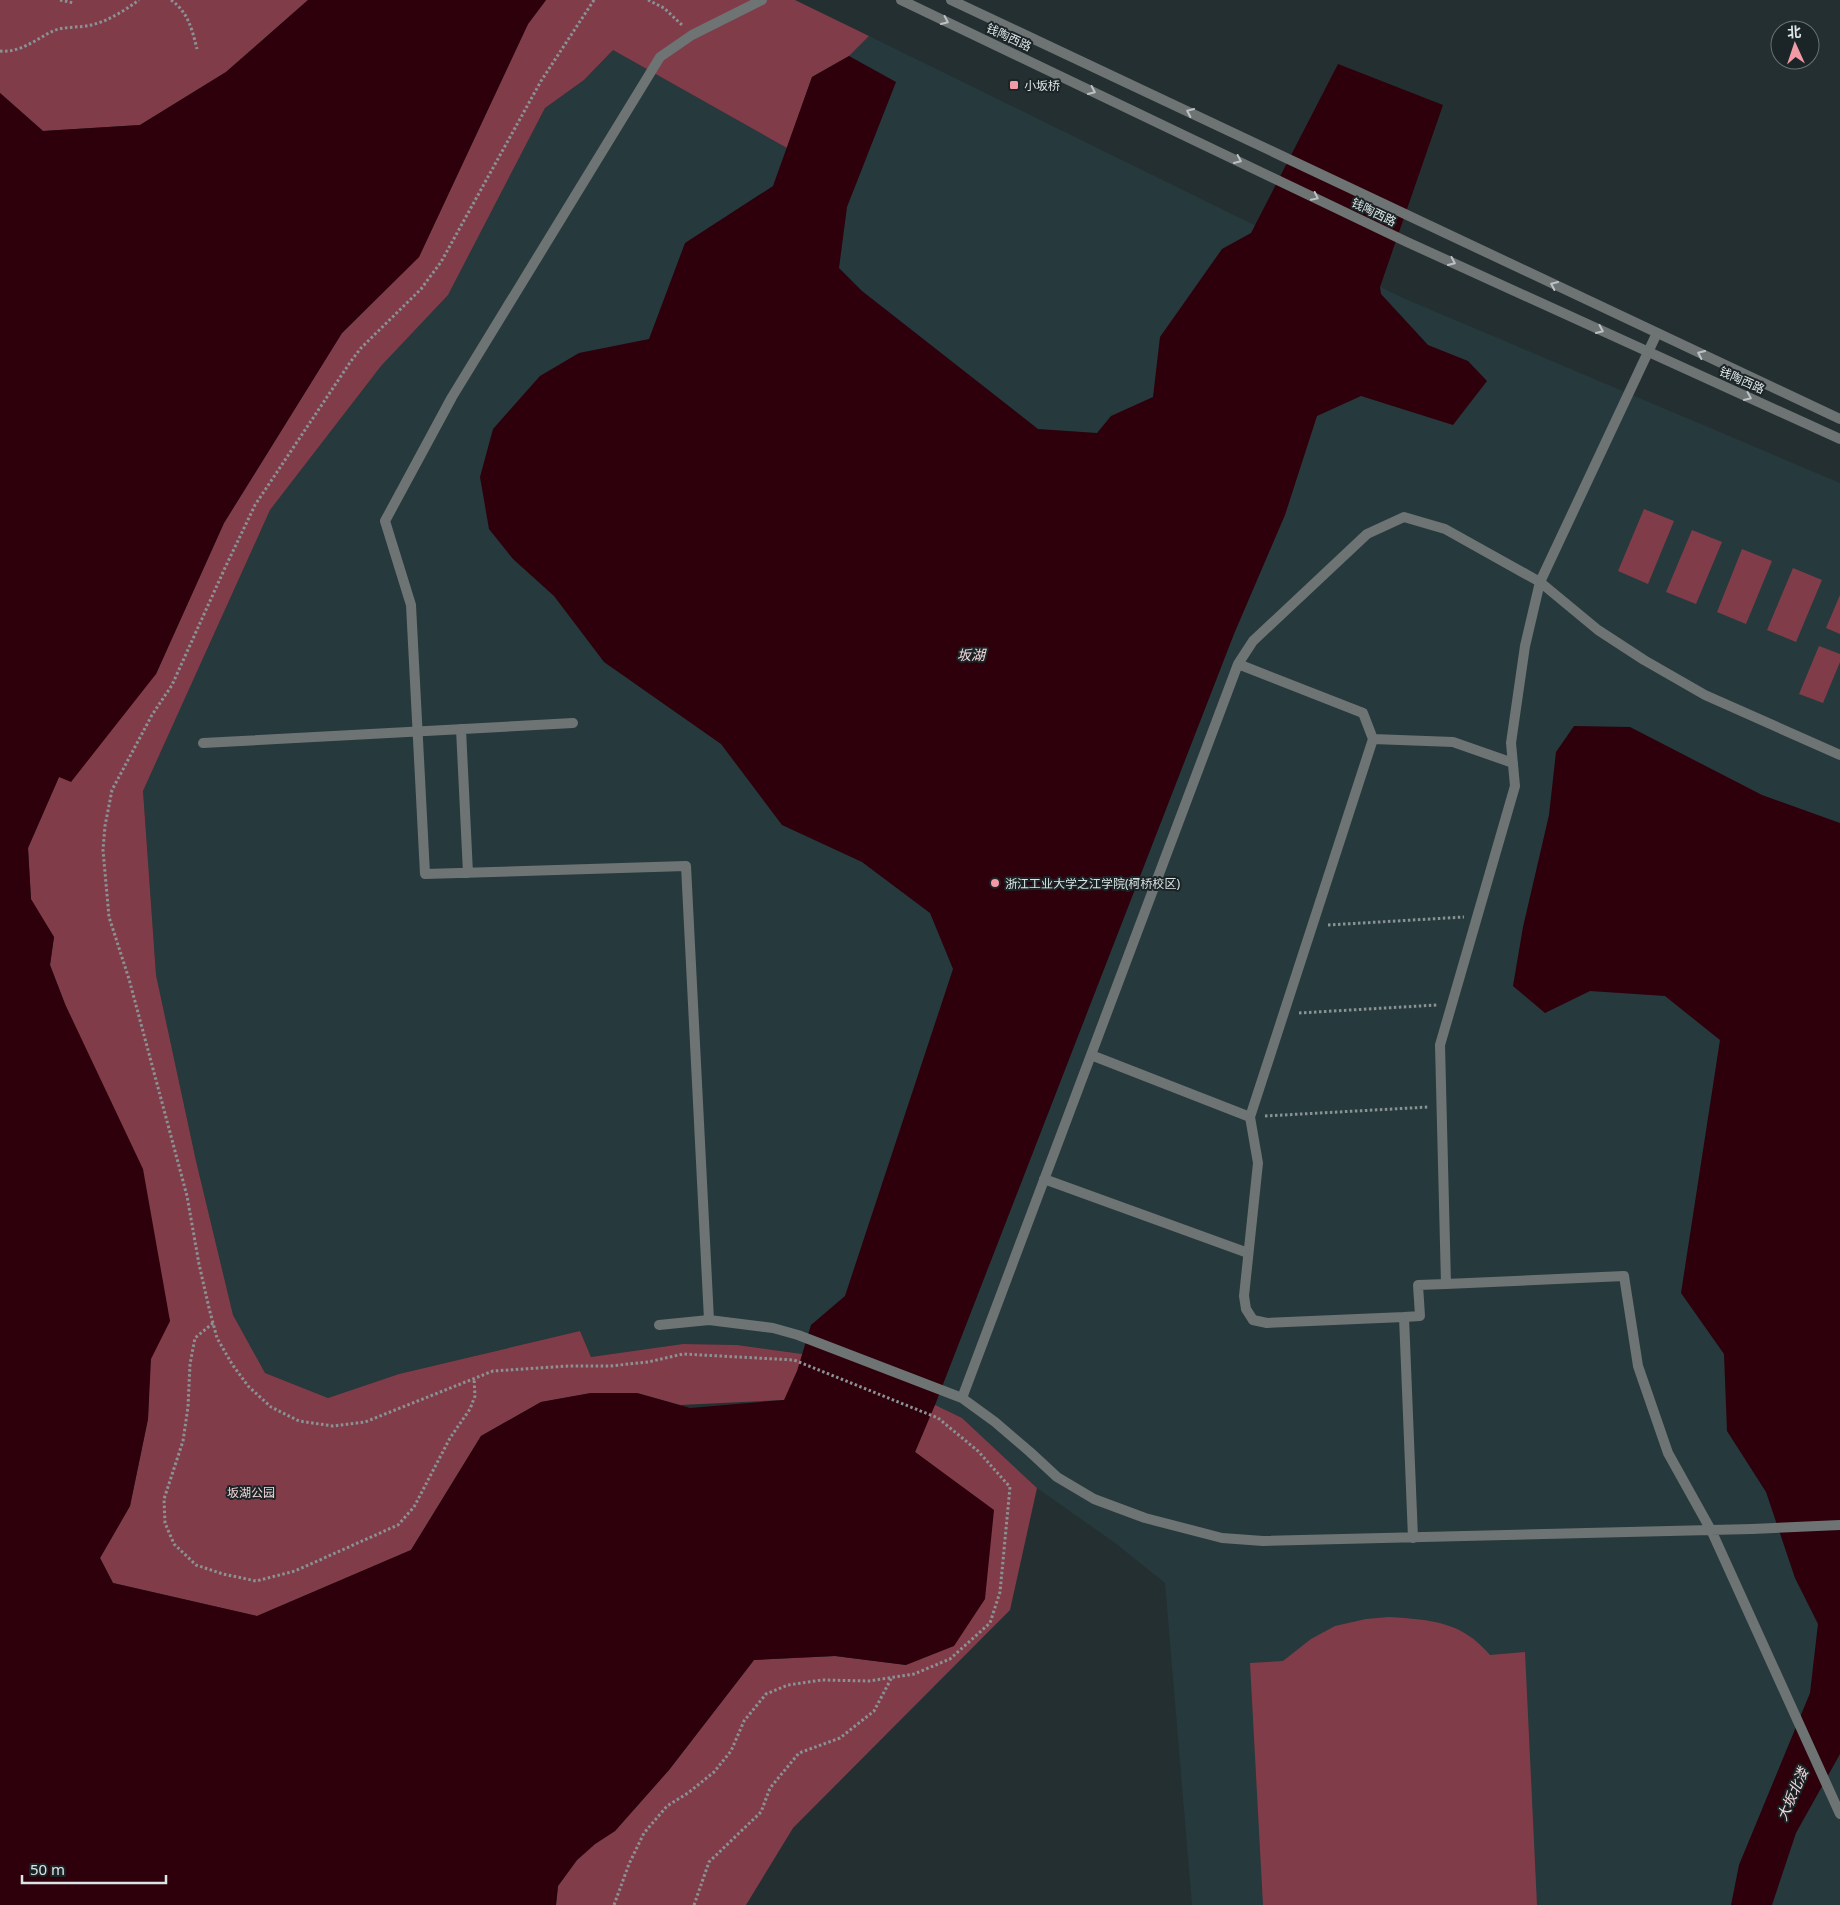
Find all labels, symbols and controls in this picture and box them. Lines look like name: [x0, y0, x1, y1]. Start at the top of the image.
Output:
one-way arrow: [940, 15, 949, 25]
street label: 钱陶西路: [984, 19, 1034, 55]
north arrow: [1770, 20, 1820, 70]
text: 北: [1787, 22, 1802, 41]
place label: 小坂桥: [1024, 77, 1060, 94]
marker: 小坂桥: [1008, 79, 1020, 91]
one-way arrow: [1087, 84, 1096, 95]
one-way arrow: [1186, 107, 1195, 118]
one-way arrow: [1233, 154, 1242, 164]
one-way arrow: [1310, 191, 1319, 201]
street label: 钱陶西路: [1349, 194, 1399, 230]
one-way arrow: [1447, 256, 1456, 267]
one-way arrow: [1550, 280, 1559, 291]
one-way arrow: [1595, 323, 1604, 334]
one-way arrow: [1697, 349, 1706, 360]
street label: 钱陶西路: [1717, 362, 1767, 398]
one-way arrow: [1742, 390, 1751, 400]
water label: 坂湖: [957, 645, 987, 664]
place label: 浙江工业大学之江学院(柯桥校区): [1005, 875, 1181, 892]
marker: 浙江工业大学之江学院(柯桥校区): [989, 877, 1001, 889]
park label: 坂湖公园: [227, 1484, 275, 1501]
water label: 大坂北溇: [1772, 1763, 1813, 1823]
scale bar: [22, 1852, 166, 1884]
text: 50 m: [30, 1859, 65, 1879]

